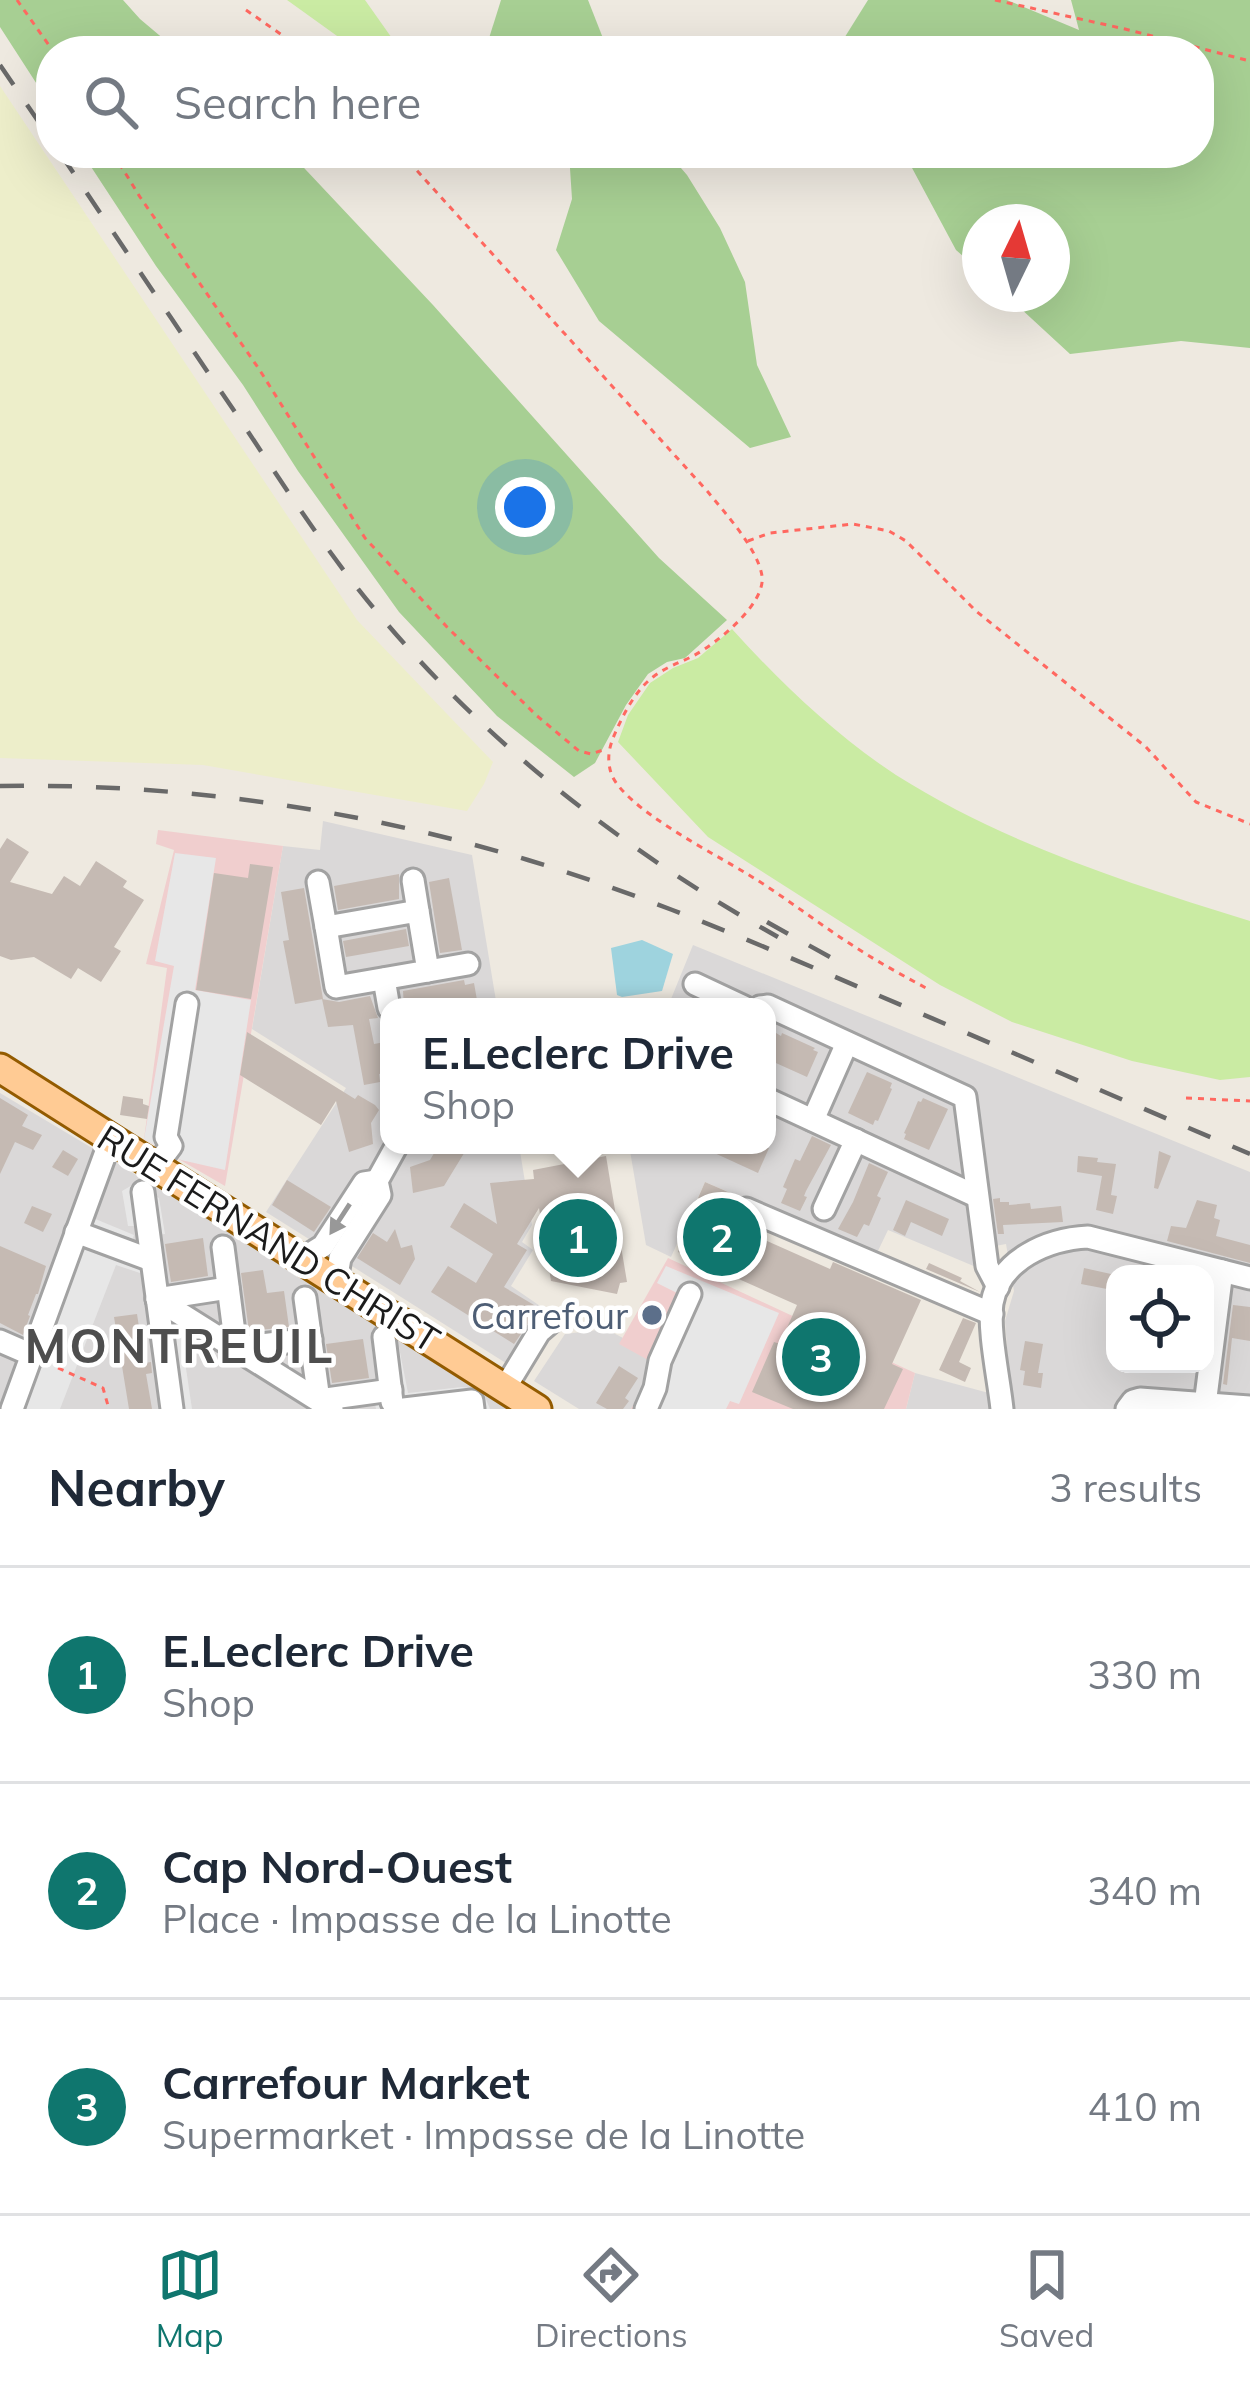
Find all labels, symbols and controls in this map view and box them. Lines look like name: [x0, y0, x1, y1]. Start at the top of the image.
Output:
search box: [36, 36, 1214, 168]
icon: search: [78, 69, 144, 135]
text: Search here: [174, 74, 421, 130]
north arrow: [962, 204, 1070, 312]
your location: [495, 477, 555, 537]
popup: [380, 998, 776, 1154]
text: E.Leclerc Drive: [422, 1024, 734, 1080]
text: Shop: [422, 1080, 515, 1129]
street label: RUE FERNAND CHRIST: [90, 1114, 448, 1362]
pin: 2: [683, 1192, 761, 1282]
pin: 1: [539, 1193, 617, 1283]
one-way arrow: [330, 1202, 352, 1235]
map controls: [1106, 1265, 1214, 1373]
button: locate: [1106, 1265, 1214, 1373]
place label: Carrefour: [471, 1293, 628, 1338]
marker: Carrefour: [639, 1302, 665, 1328]
pin: 3: [782, 1312, 860, 1402]
district label: MONTREUIL: [25, 1315, 335, 1375]
text: Nearby: [48, 1455, 225, 1519]
text: 3 results: [1049, 1463, 1202, 1512]
text: E.Leclerc Drive: [162, 1622, 474, 1678]
text: 1: [75, 1650, 99, 1699]
text: 330 m: [1087, 1650, 1202, 1699]
text: Shop: [162, 1678, 255, 1727]
text: Cap Nord-Ouest: [162, 1838, 512, 1894]
text: 2: [75, 1866, 99, 1915]
text: 340 m: [1087, 1866, 1202, 1915]
text: Place · Impasse de la Linotte: [162, 1894, 672, 1943]
text: Carrefour Market: [162, 2054, 530, 2110]
text: 3: [75, 2082, 99, 2131]
text: 410 m: [1087, 2082, 1202, 2131]
text: Supermarket · Impasse de la Linotte: [162, 2110, 805, 2159]
tab: Map: [156, 2242, 224, 2355]
tab: Directions: [535, 2242, 688, 2355]
tab: Saved: [999, 2242, 1094, 2355]

